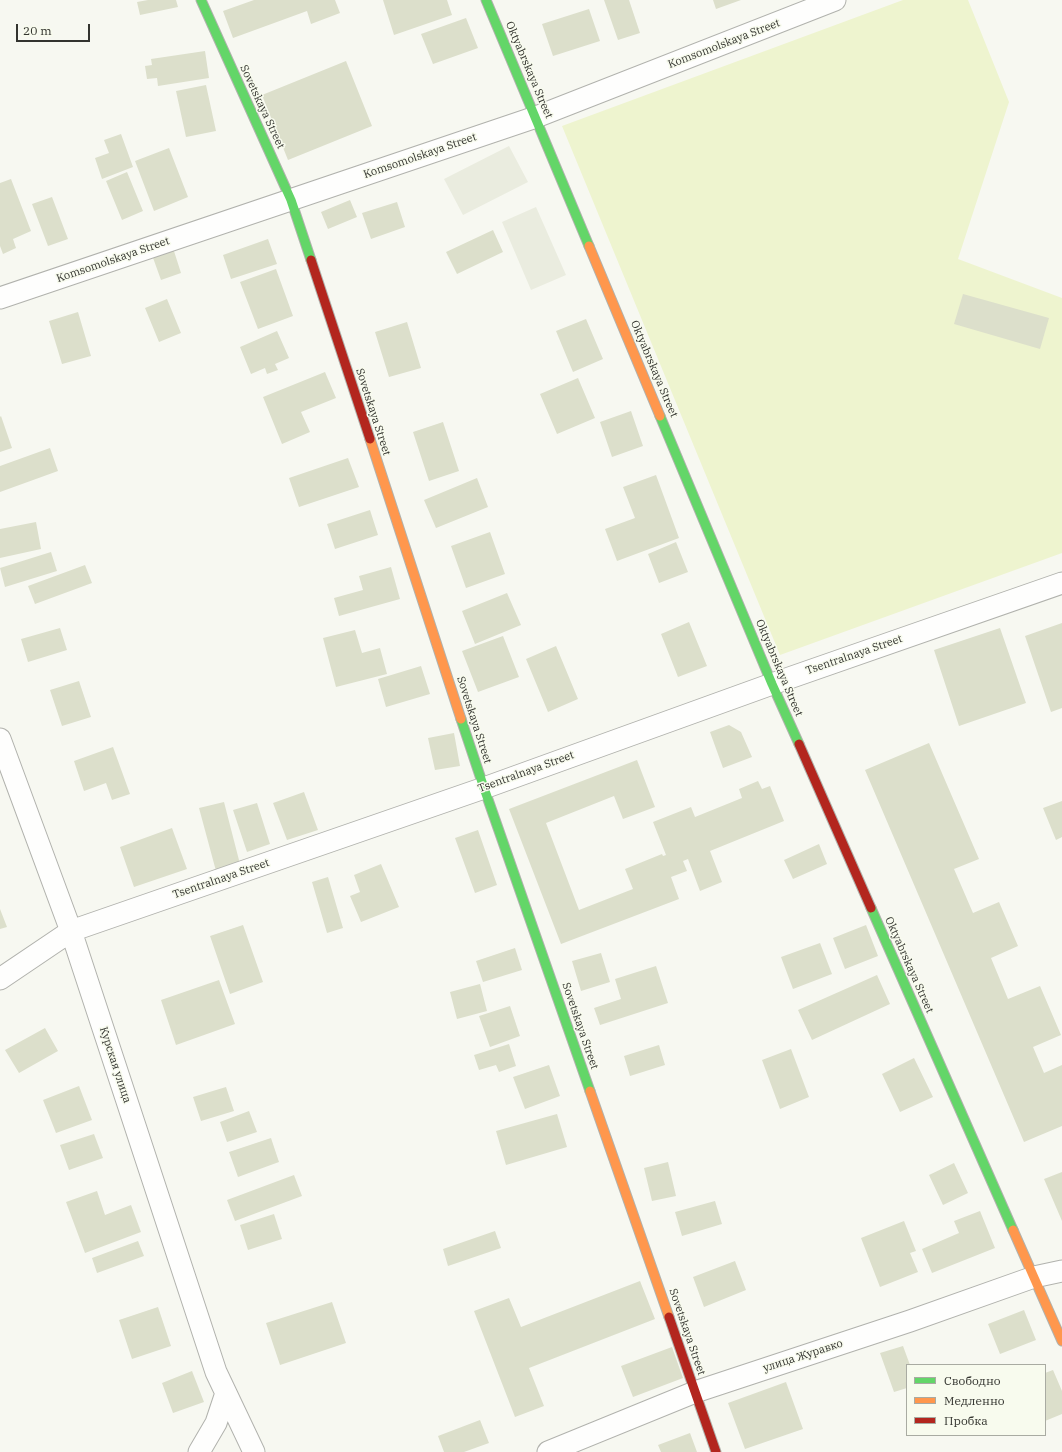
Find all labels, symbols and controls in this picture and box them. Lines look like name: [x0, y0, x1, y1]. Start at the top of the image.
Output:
scale bar: [18, 16, 92, 42]
street label: Komsomolskaya Street: [666, 17, 782, 71]
street label: Oktyabrskaya Street: [503, 20, 555, 120]
text: 20 m: [23, 23, 52, 38]
street label: Sovetskaya Street: [237, 63, 287, 151]
street label: Komsomolskaya Street: [362, 130, 478, 182]
street label: Komsomolskaya Street: [55, 234, 171, 286]
street label: Oktyabrskaya Street: [628, 319, 680, 419]
street label: Sovetskaya Street: [353, 367, 393, 457]
street label: Oktyabrskaya Street: [753, 618, 805, 718]
street label: Tsentralnaya Street: [804, 632, 904, 678]
street label: Sovetskaya Street: [454, 675, 494, 765]
street label: Tsentralnaya Street: [476, 748, 576, 796]
street label: Tsentralnaya Street: [171, 856, 271, 902]
street label: Oktyabrskaya Street: [882, 915, 936, 1015]
street label: Sovetskaya Street: [559, 981, 601, 1071]
street label: Курская улица: [96, 1025, 134, 1105]
street label: Sovetskaya Street: [666, 1287, 708, 1377]
street label: улица Журавко: [762, 1337, 844, 1375]
legend: [906, 1364, 1046, 1436]
text: Свободно: [944, 1373, 1001, 1388]
text: Медленно: [944, 1393, 1005, 1408]
text: Пробка: [944, 1413, 988, 1428]

